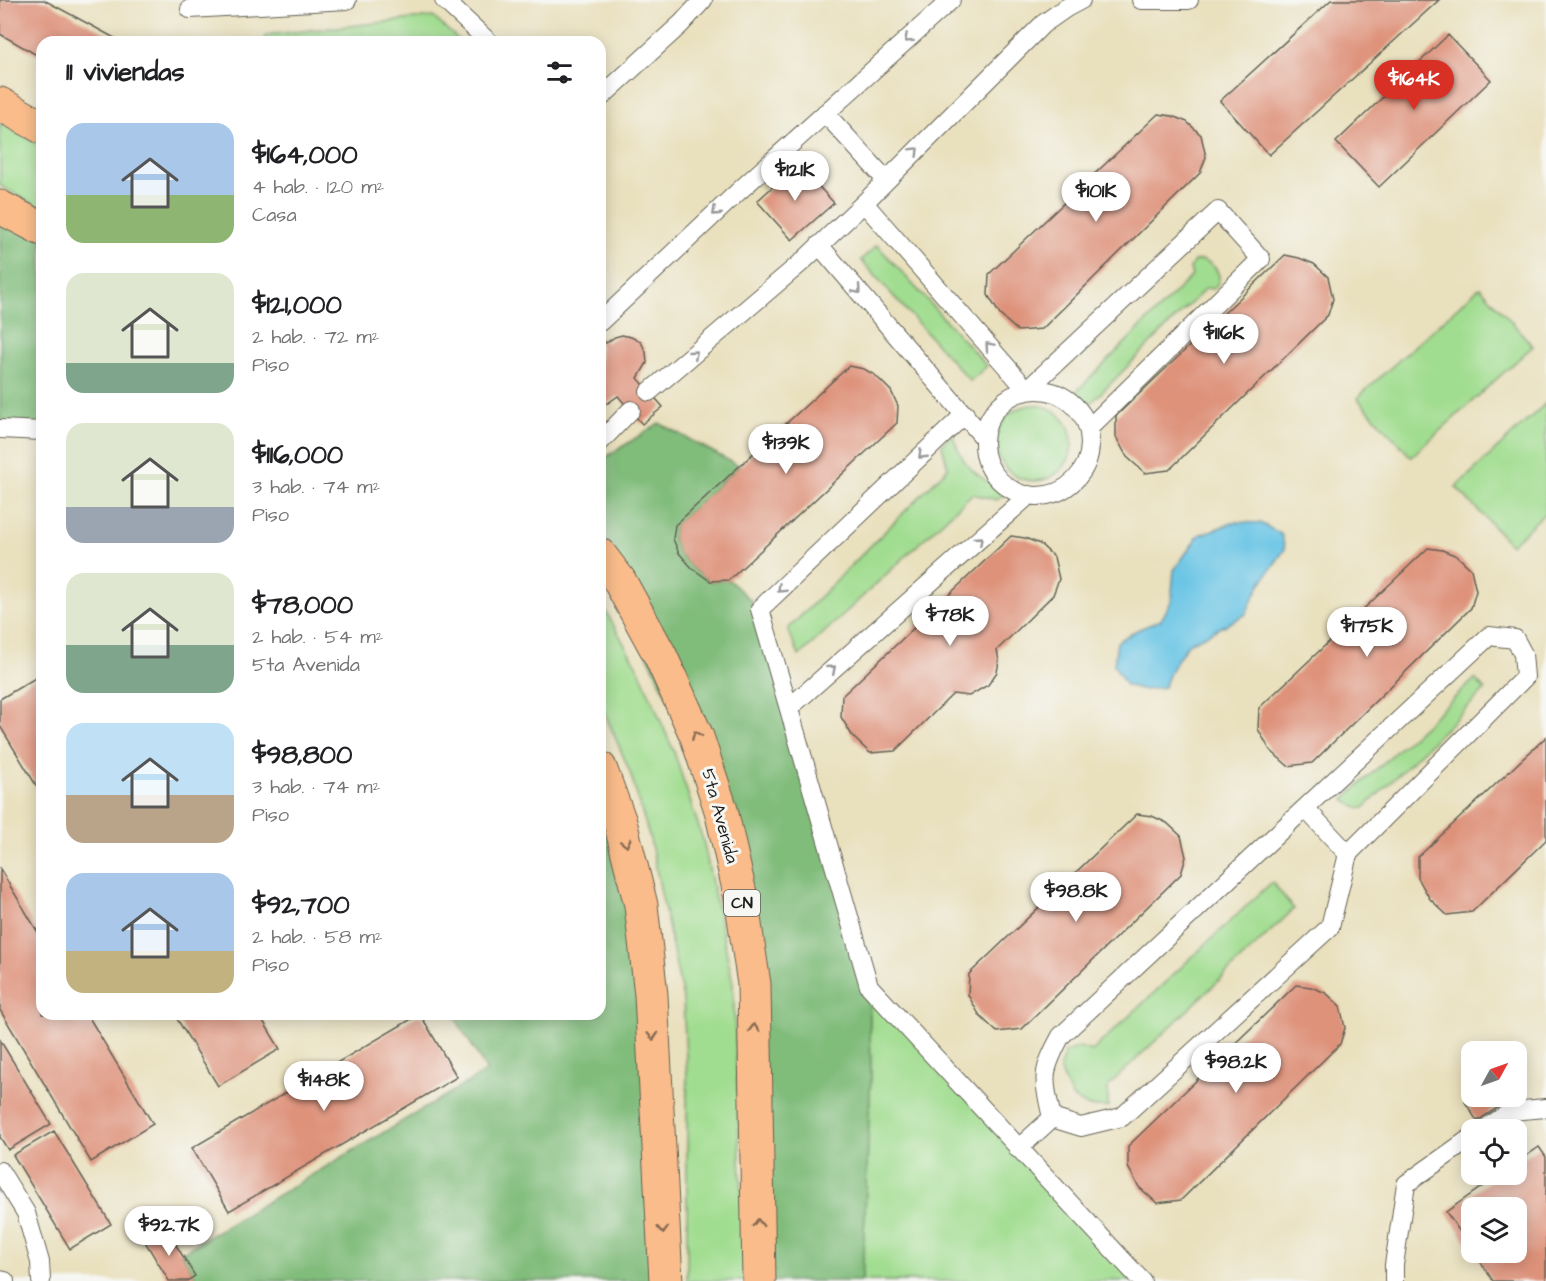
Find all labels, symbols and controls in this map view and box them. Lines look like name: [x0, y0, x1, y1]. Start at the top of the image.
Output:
one-way arrow: [904, 32, 915, 43]
text: 11 viviendas: [66, 54, 185, 90]
icon: filters: [543, 56, 576, 89]
pin: $164K: [1372, 60, 1456, 111]
text: $164K: [1388, 65, 1440, 93]
text: $164,000: [252, 137, 358, 173]
icon: home: [114, 147, 186, 219]
one-way arrow: [908, 148, 919, 158]
pin: $121K: [753, 151, 837, 202]
text: $121K: [775, 156, 815, 184]
pin: $101K: [1054, 172, 1138, 223]
text: 4 hab. · 120 m²: [252, 173, 384, 201]
text: $101K: [1076, 177, 1116, 205]
text: Casa: [252, 201, 297, 229]
one-way arrow: [713, 205, 723, 216]
one-way arrow: [850, 283, 861, 294]
text: $121,000: [252, 287, 342, 323]
icon: home: [114, 297, 186, 369]
pin: $116K: [1182, 314, 1266, 365]
text: $116K: [1204, 319, 1244, 347]
text: 2 hab. · 72 m²: [252, 323, 379, 351]
one-way arrow: [985, 342, 996, 353]
one-way arrow: [687, 350, 698, 361]
text: Piso: [252, 351, 289, 379]
pin: $139K: [744, 424, 828, 475]
text: $139K: [762, 429, 810, 457]
text: $116,000: [252, 437, 343, 473]
icon: home: [114, 447, 186, 519]
one-way arrow: [919, 447, 930, 458]
text: 3 hab. · 74 m²: [252, 473, 380, 501]
text: Piso: [252, 501, 289, 529]
one-way arrow: [972, 536, 983, 547]
one-way arrow: [777, 582, 788, 593]
text: $78,000: [252, 587, 353, 623]
pin: $78K: [914, 596, 986, 647]
icon: home: [114, 597, 186, 669]
text: $78K: [926, 601, 974, 629]
pin: $175K: [1325, 607, 1409, 658]
text: $175K: [1341, 612, 1393, 640]
text: 2 hab. · 54 m²: [252, 623, 383, 651]
text: 5ta Avenida: [252, 651, 360, 679]
one-way arrow: [826, 665, 836, 676]
one-way arrow: [690, 730, 703, 741]
text: $98,800: [252, 737, 352, 773]
icon: home: [114, 747, 186, 819]
street label: 5ta Avenida: [695, 766, 745, 866]
text: 3 hab. · 74 m²: [252, 773, 380, 801]
text: Piso: [252, 801, 289, 829]
one-way arrow: [618, 838, 631, 848]
pin: $98.8K: [1027, 872, 1125, 923]
text: $98.8K: [1044, 877, 1108, 905]
text: $92,700: [252, 887, 350, 923]
road number: CN: [724, 890, 760, 916]
icon: home: [114, 897, 186, 969]
text: 2 hab. · 58 m²: [252, 923, 383, 951]
text: Piso: [252, 951, 289, 979]
one-way arrow: [748, 1023, 761, 1032]
one-way arrow: [646, 1031, 659, 1040]
north arrow: [1461, 1041, 1527, 1107]
map controls: [1461, 1041, 1527, 1263]
pin: $98.2K: [1187, 1043, 1285, 1094]
text: $98.2K: [1205, 1048, 1267, 1076]
pin: $148K: [282, 1061, 366, 1112]
text: $148K: [298, 1066, 350, 1094]
button: locate: [1461, 1119, 1527, 1185]
button: layers: [1461, 1197, 1527, 1263]
pin: $92.7K: [120, 1206, 218, 1257]
text: $92.7K: [138, 1211, 200, 1239]
one-way arrow: [752, 1218, 764, 1227]
one-way arrow: [656, 1226, 669, 1235]

